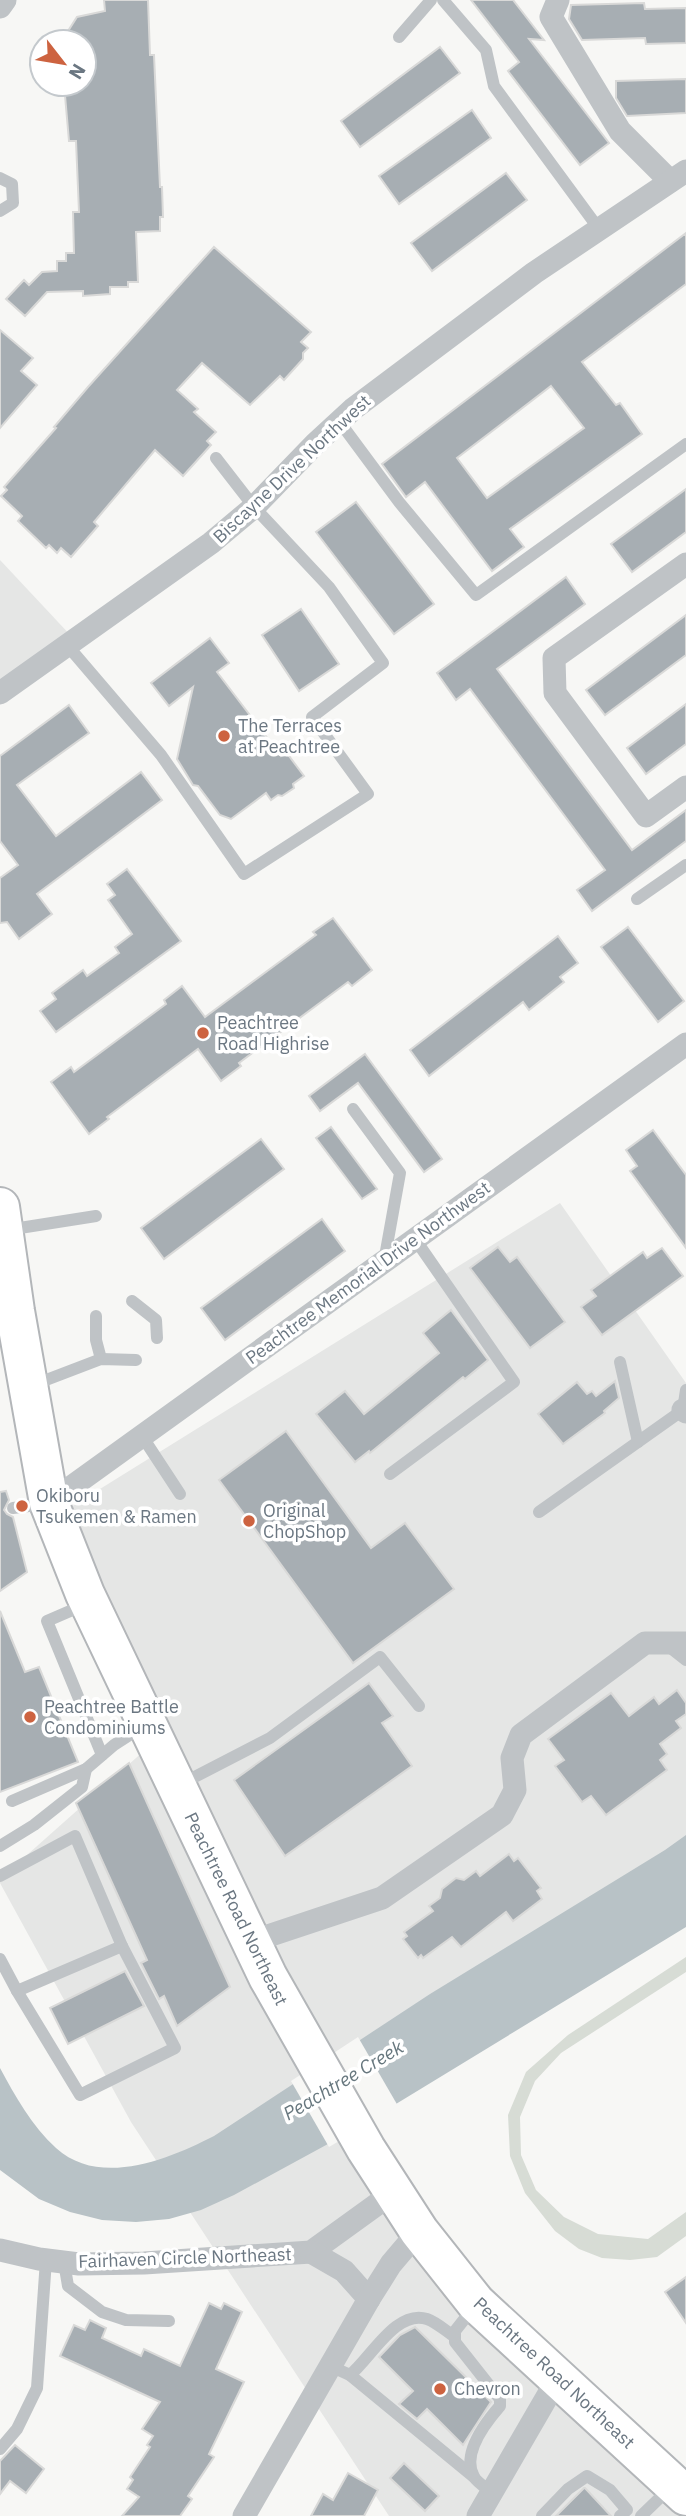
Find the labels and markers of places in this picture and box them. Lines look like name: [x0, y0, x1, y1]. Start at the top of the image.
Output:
place label: The Terraces at Peachtree: [238, 714, 342, 758]
marker: The Terraces at Peachtree: [216, 728, 232, 744]
place label: Peachtree Road Highrise: [217, 1011, 329, 1055]
marker: Peachtree Road Highrise: [195, 1025, 211, 1041]
place label: Okiboru Tsukemen & Ramen: [36, 1484, 197, 1528]
marker: Okiboru Tsukemen & Ramen: [14, 1498, 30, 1514]
place label: Original ChopShop: [263, 1499, 346, 1543]
marker: Original ChopShop: [241, 1513, 257, 1529]
place label: Peachtree Battle Condominiums: [44, 1695, 179, 1739]
marker: Peachtree Battle Condominiums: [22, 1709, 38, 1725]
place label: Chevron: [454, 2377, 521, 2400]
marker: Chevron: [432, 2381, 448, 2397]

